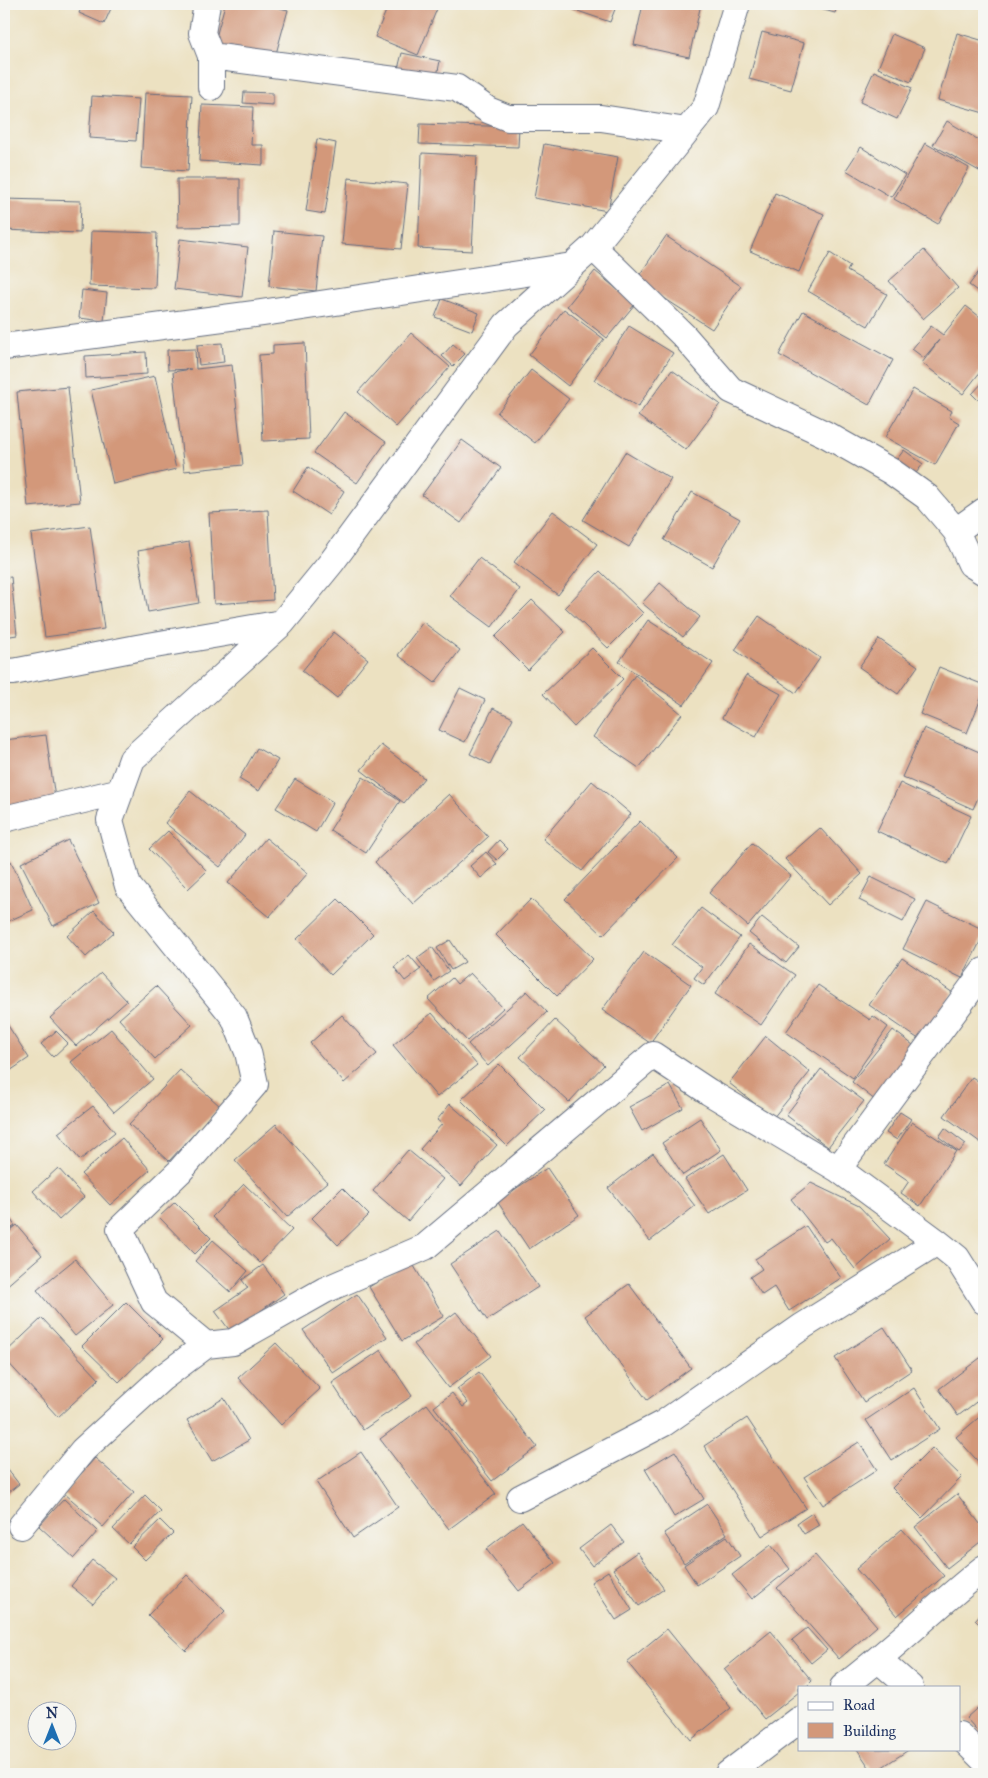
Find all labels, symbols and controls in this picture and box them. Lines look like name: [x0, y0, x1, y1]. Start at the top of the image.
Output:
legend: [798, 1686, 960, 1750]
text: Road: [843, 1696, 875, 1714]
north arrow: [28, 1700, 78, 1750]
text: N: [46, 1705, 58, 1722]
text: Building: [843, 1722, 897, 1740]

